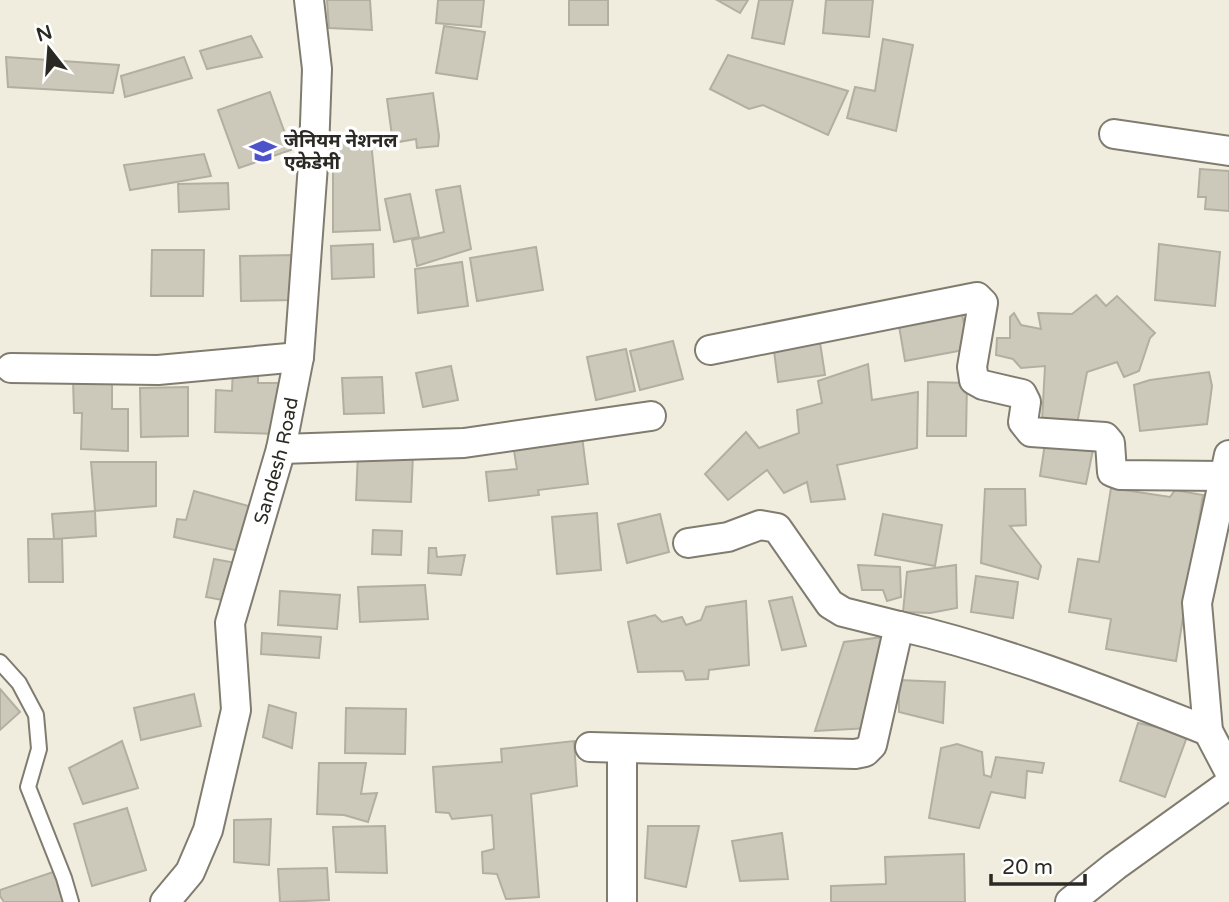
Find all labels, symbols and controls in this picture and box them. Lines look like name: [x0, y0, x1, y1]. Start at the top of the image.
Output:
north arrow: [14, 14, 84, 84]
text: N: [34, 21, 55, 46]
place label: जेनियम नेशनल एकेडेमी: [284, 129, 398, 174]
school or university icon: जेनियम नेशनल एकेडेमी: [248, 136, 278, 166]
street label: Sandesh Road: [250, 395, 303, 527]
scale bar: [991, 842, 1086, 886]
text: 20 m: [1002, 855, 1053, 880]

